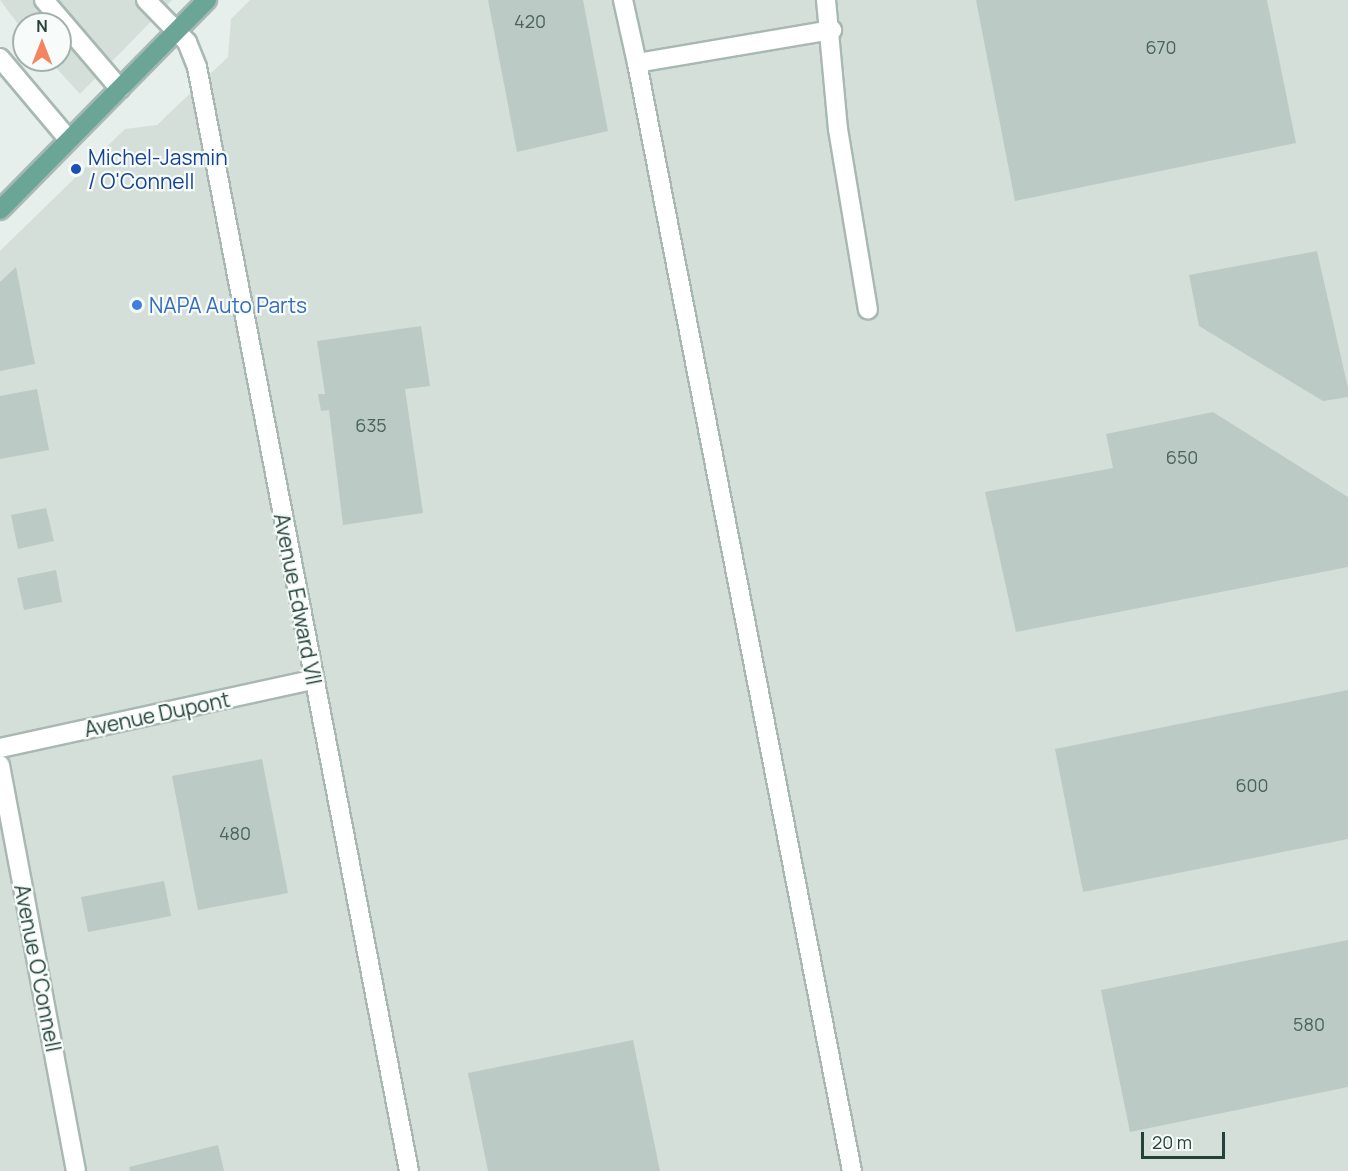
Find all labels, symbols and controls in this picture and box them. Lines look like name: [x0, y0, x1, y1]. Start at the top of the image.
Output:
house number: 420: [514, 10, 546, 32]
north arrow: [12, 12, 72, 72]
text: N: [36, 15, 48, 37]
house number: 670: [1145, 36, 1177, 58]
place label: Michel-Jasmin / O'Connell: [88, 144, 228, 194]
marker: Michel-Jasmin / O'Connell: [69, 162, 83, 176]
place label: NAPA Auto Parts: [149, 292, 307, 318]
marker: NAPA Auto Parts: [130, 298, 144, 312]
house number: 635: [355, 414, 387, 436]
house number: 650: [1166, 446, 1198, 468]
street label: Avenue Edward VII: [269, 511, 327, 687]
street label: Avenue Dupont: [82, 686, 232, 742]
house number: 600: [1235, 774, 1269, 796]
house number: 480: [219, 822, 251, 844]
street label: Avenue O'Connell: [9, 882, 67, 1054]
house number: 580: [1293, 1013, 1325, 1035]
scale bar: [1144, 1120, 1228, 1158]
text: 20 m: [1152, 1130, 1192, 1154]

